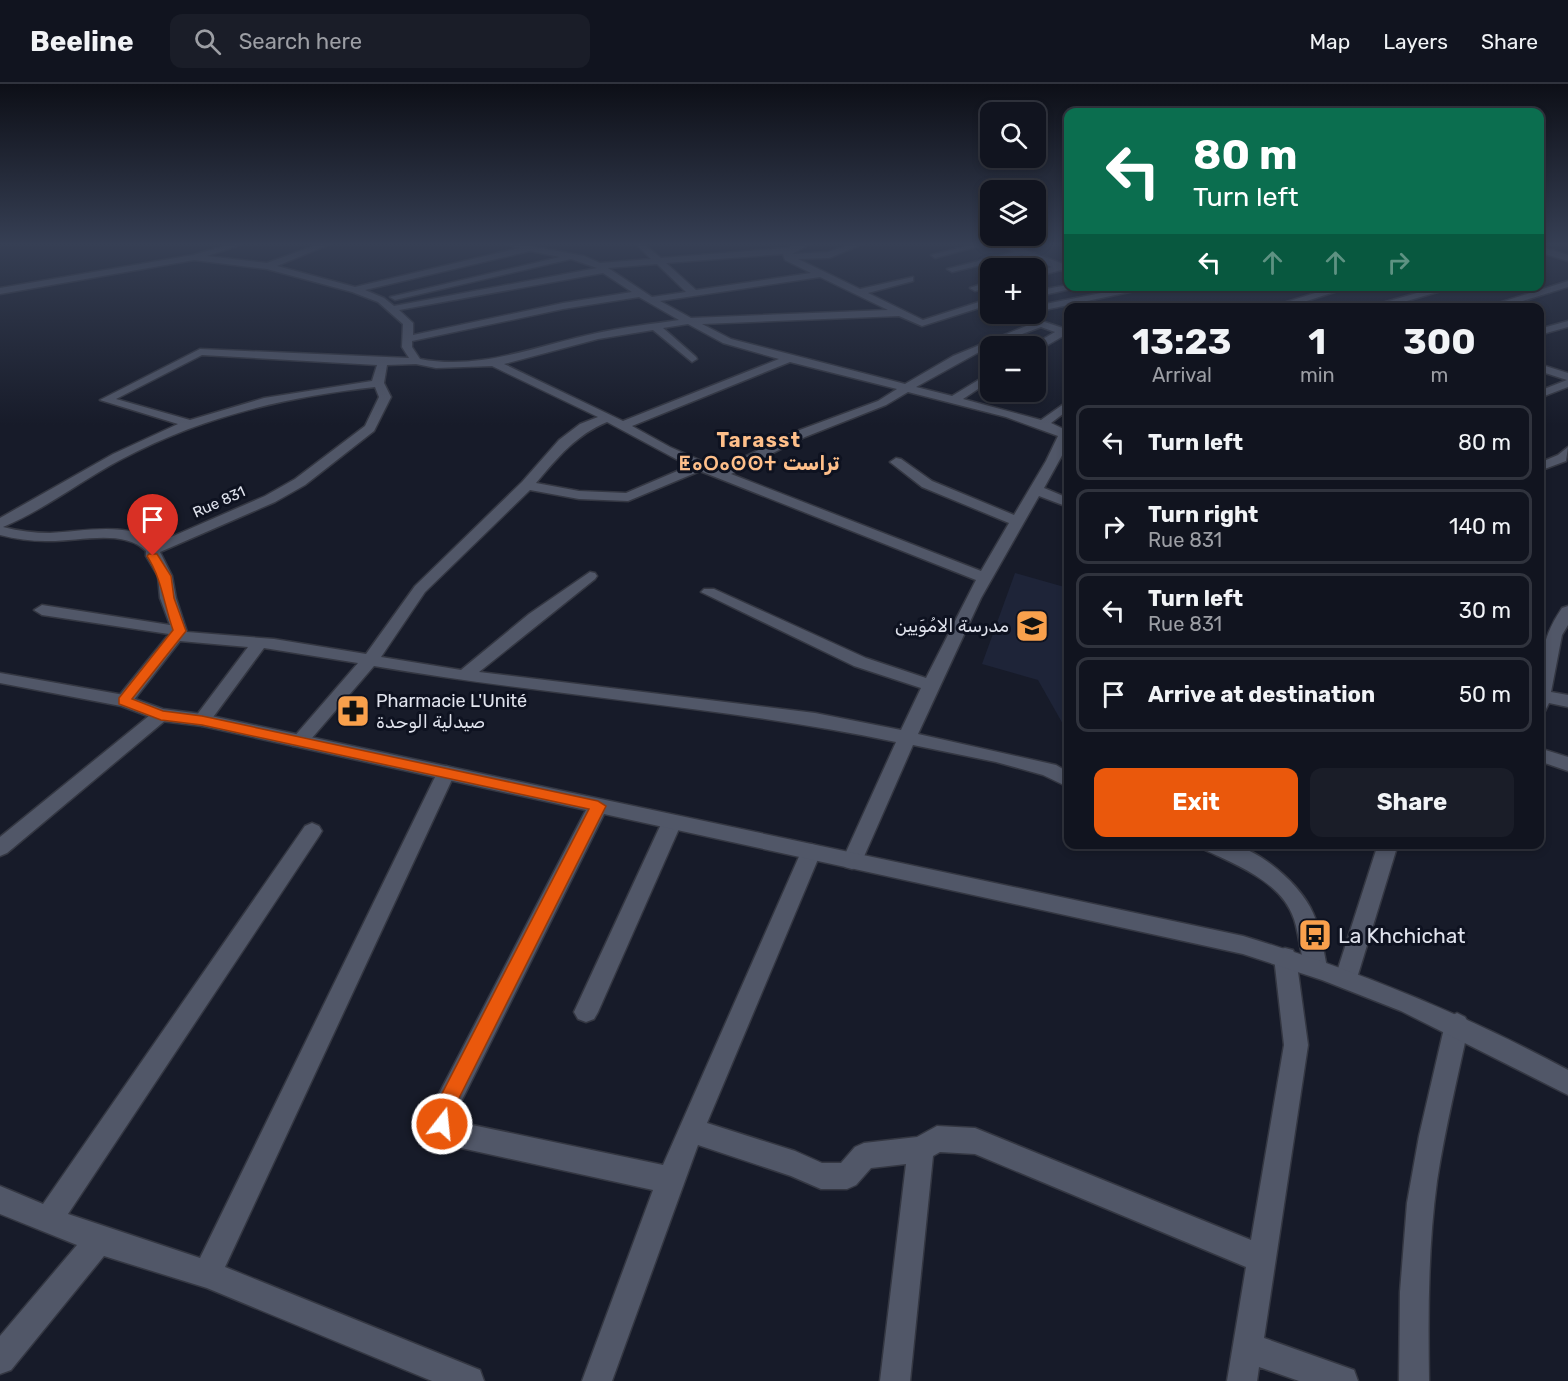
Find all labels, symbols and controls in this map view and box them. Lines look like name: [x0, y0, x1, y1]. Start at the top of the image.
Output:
search box: [170, 14, 590, 68]
text: Beeline: [30, 25, 134, 58]
icon: search: [191, 25, 224, 58]
text: Search here: [239, 28, 362, 55]
text: Map: [1309, 29, 1350, 54]
text: Layers: [1383, 29, 1448, 54]
text: Share: [1481, 29, 1538, 54]
map controls: [980, 102, 1046, 402]
button: search: [980, 102, 1046, 168]
text: 80 m: [1193, 130, 1297, 180]
icon: left: [1094, 132, 1172, 210]
button: layers: [980, 180, 1046, 246]
text: Turn left: [1193, 181, 1298, 213]
icon: left: [1193, 246, 1226, 279]
icon: ahead: [1256, 246, 1289, 279]
icon: ahead: [1319, 246, 1352, 279]
icon: right: [1382, 246, 1415, 279]
button: +: [980, 258, 1046, 324]
text: 13:23: [1132, 320, 1232, 363]
text: 1: [1308, 320, 1326, 363]
text: 300: [1403, 320, 1476, 363]
button: −: [980, 336, 1046, 402]
text: Arrival: [1152, 363, 1212, 387]
text: min: [1300, 363, 1335, 387]
text: m: [1430, 363, 1448, 387]
icon: left: [1097, 426, 1130, 459]
district label: Tarasst ⵟⴰⵔⴰⵙⵙⵜ تراست: [679, 428, 840, 475]
text: Turn left: [1148, 429, 1243, 456]
text: 80 m: [1458, 429, 1511, 456]
street label: Rue 831: [190, 482, 248, 522]
pin: [127, 494, 178, 556]
text: Turn right: [1148, 501, 1258, 528]
icon: arrive: [136, 503, 169, 536]
icon: right: [1097, 510, 1130, 543]
text: 140 m: [1449, 513, 1511, 540]
text: Rue 831: [1148, 528, 1222, 552]
text: Turn left: [1148, 585, 1243, 612]
icon: left: [1097, 594, 1130, 627]
text: 30 m: [1459, 597, 1511, 624]
school or university icon: مدرسة الامُوَيين: [1014, 608, 1050, 644]
text: Rue 831: [1148, 612, 1222, 636]
place label: مدرسة الامُوَيين: [895, 615, 1009, 637]
icon: arrive: [1097, 678, 1130, 711]
text: Arrive at destination: [1148, 681, 1375, 708]
text: 50 m: [1459, 681, 1511, 708]
place label: Pharmacie L'Unité صيدلية الوحدة: [376, 690, 527, 733]
pharmacy icon: Pharmacie L'Unité صيدلية الوحدة: [335, 693, 371, 729]
button: Exit: [1094, 768, 1298, 837]
button: Share: [1310, 768, 1514, 837]
bus stop icon: La Khchichat: [1297, 917, 1333, 953]
place label: La Khchichat: [1338, 923, 1466, 948]
position arrow: [410, 1092, 474, 1156]

